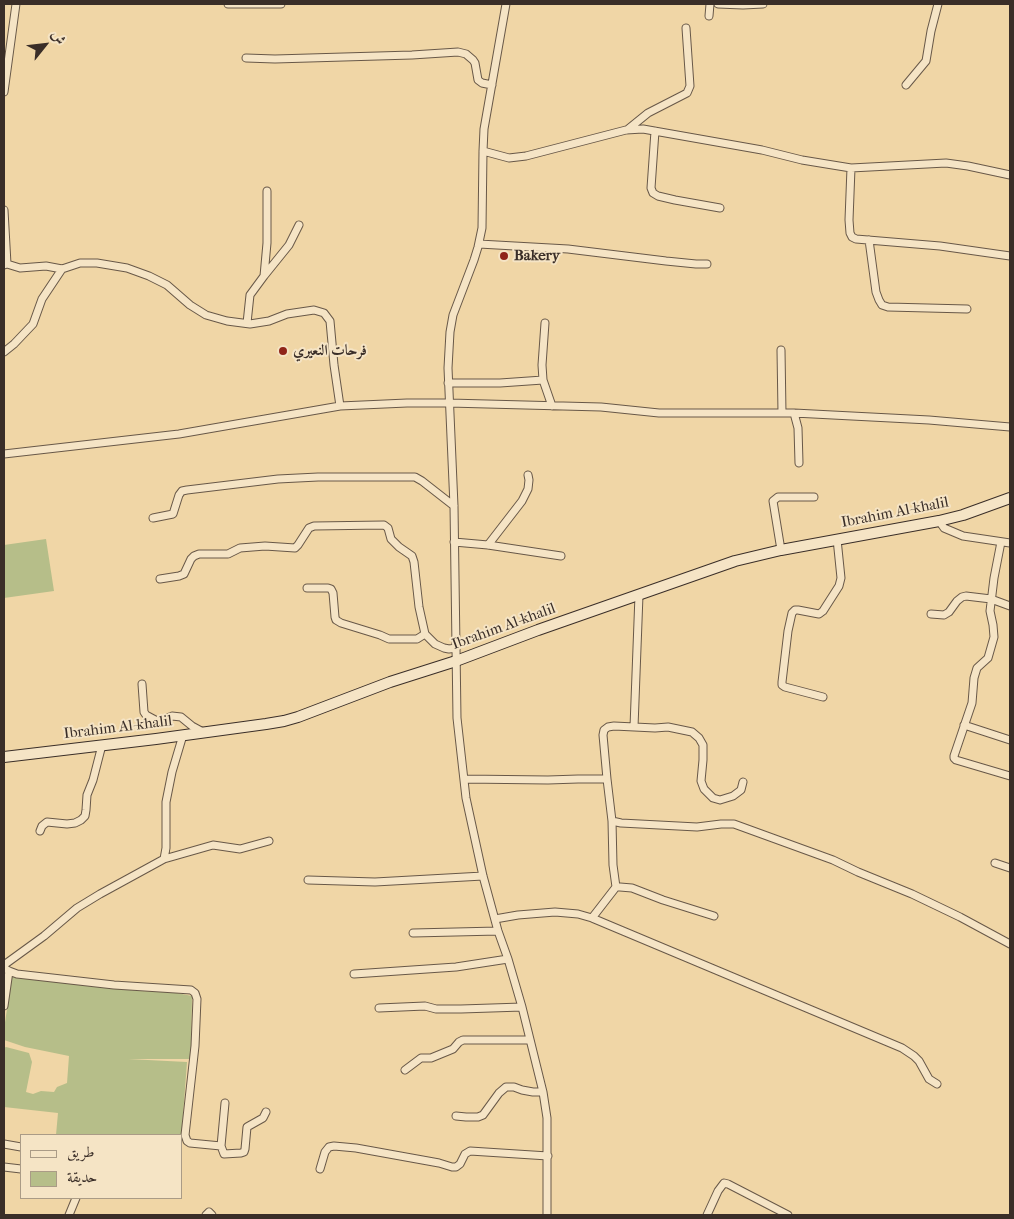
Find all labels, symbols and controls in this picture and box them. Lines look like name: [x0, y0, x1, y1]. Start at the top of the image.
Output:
north arrow: [20, 20, 70, 70]
text: ش: [48, 27, 69, 48]
place label: Bakery: [514, 247, 560, 265]
marker: Bakery: [498, 250, 510, 262]
place label: فرحات النعيري: [293, 342, 367, 360]
marker: فرحات النعيري: [277, 345, 289, 357]
street label: Ibrahim Al-khalil: [840, 494, 950, 532]
street label: Ibrahim Al-khalil: [450, 600, 558, 654]
street label: Ibrahim Al-khalil: [63, 712, 173, 744]
legend: [20, 1134, 182, 1199]
text: طريق: [67, 1143, 94, 1161]
text: حديقة: [67, 1168, 97, 1186]

